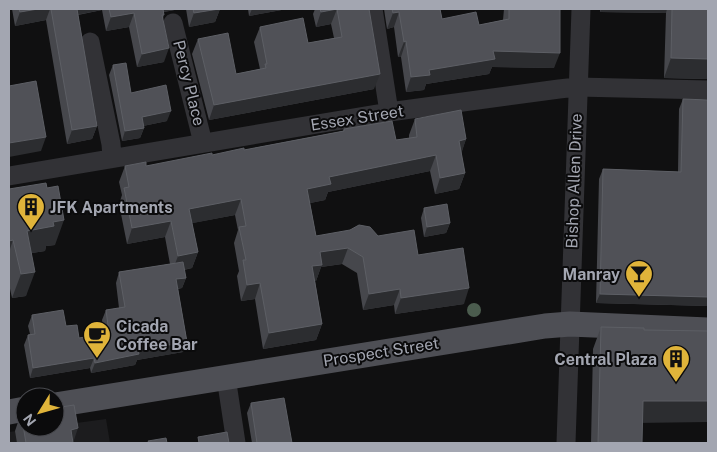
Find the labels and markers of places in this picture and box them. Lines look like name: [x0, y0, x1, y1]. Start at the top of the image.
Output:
building icon: JFK Apartments: [16, 192, 46, 231]
place label: JFK Apartments: [50, 198, 173, 217]
bar icon: Manray: [624, 259, 654, 298]
place label: Manray: [563, 265, 620, 284]
place label: Cicada Coffee Bar: [116, 317, 198, 354]
cafe icon: Cicada Coffee Bar: [82, 320, 112, 359]
building icon: Central Plaza: [661, 344, 691, 383]
place label: Central Plaza: [554, 350, 657, 369]

